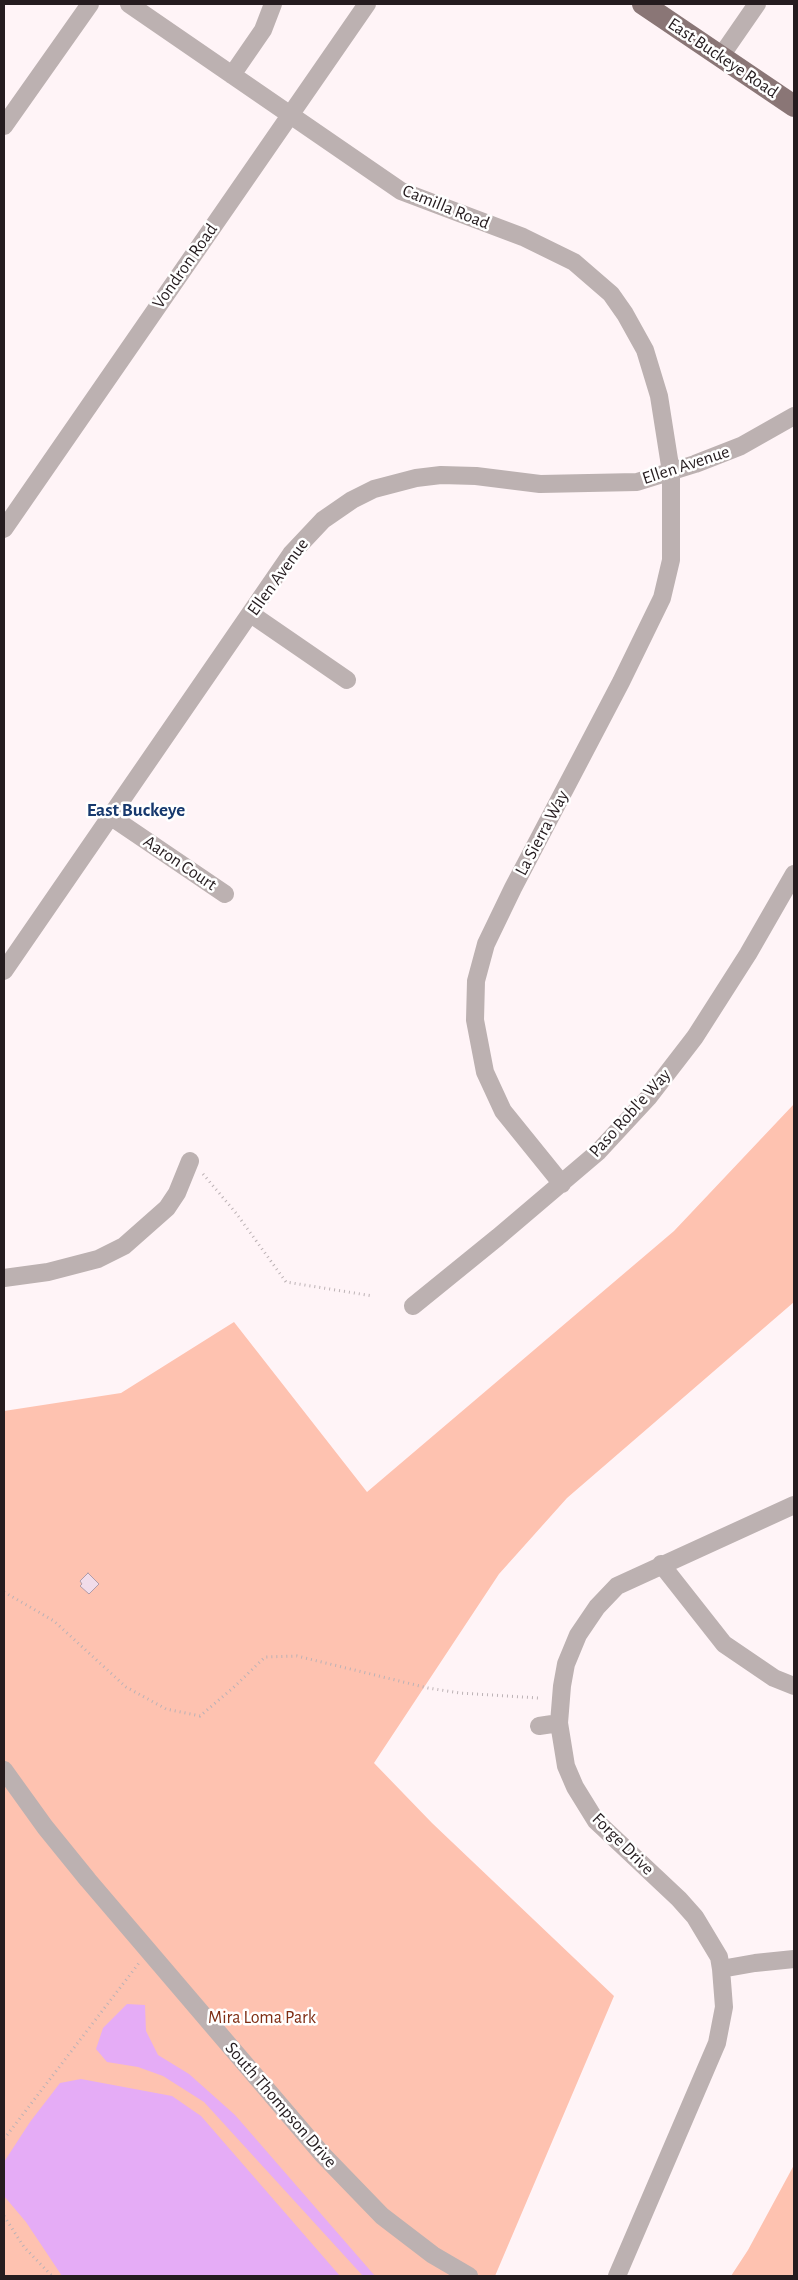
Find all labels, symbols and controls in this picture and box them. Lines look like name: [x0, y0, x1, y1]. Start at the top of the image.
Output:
street label: East Buckeye Road: [664, 13, 782, 103]
street label: Camilla Road: [399, 180, 493, 234]
street label: Vondron Road: [148, 219, 222, 313]
street label: Ellen Avenue: [640, 441, 732, 489]
street label: Ellen Avenue: [243, 534, 313, 620]
street label: La Sierra Way: [511, 787, 573, 879]
district label: East Buckeye: [87, 799, 185, 821]
street label: Aaron Court: [139, 831, 221, 895]
street label: Paso Robl'e Way: [584, 1064, 676, 1162]
street label: Forge Drive: [587, 1808, 659, 1880]
park label: Mira Loma Park: [208, 2007, 316, 2029]
street label: South Thompson Drive: [221, 2038, 341, 2172]

